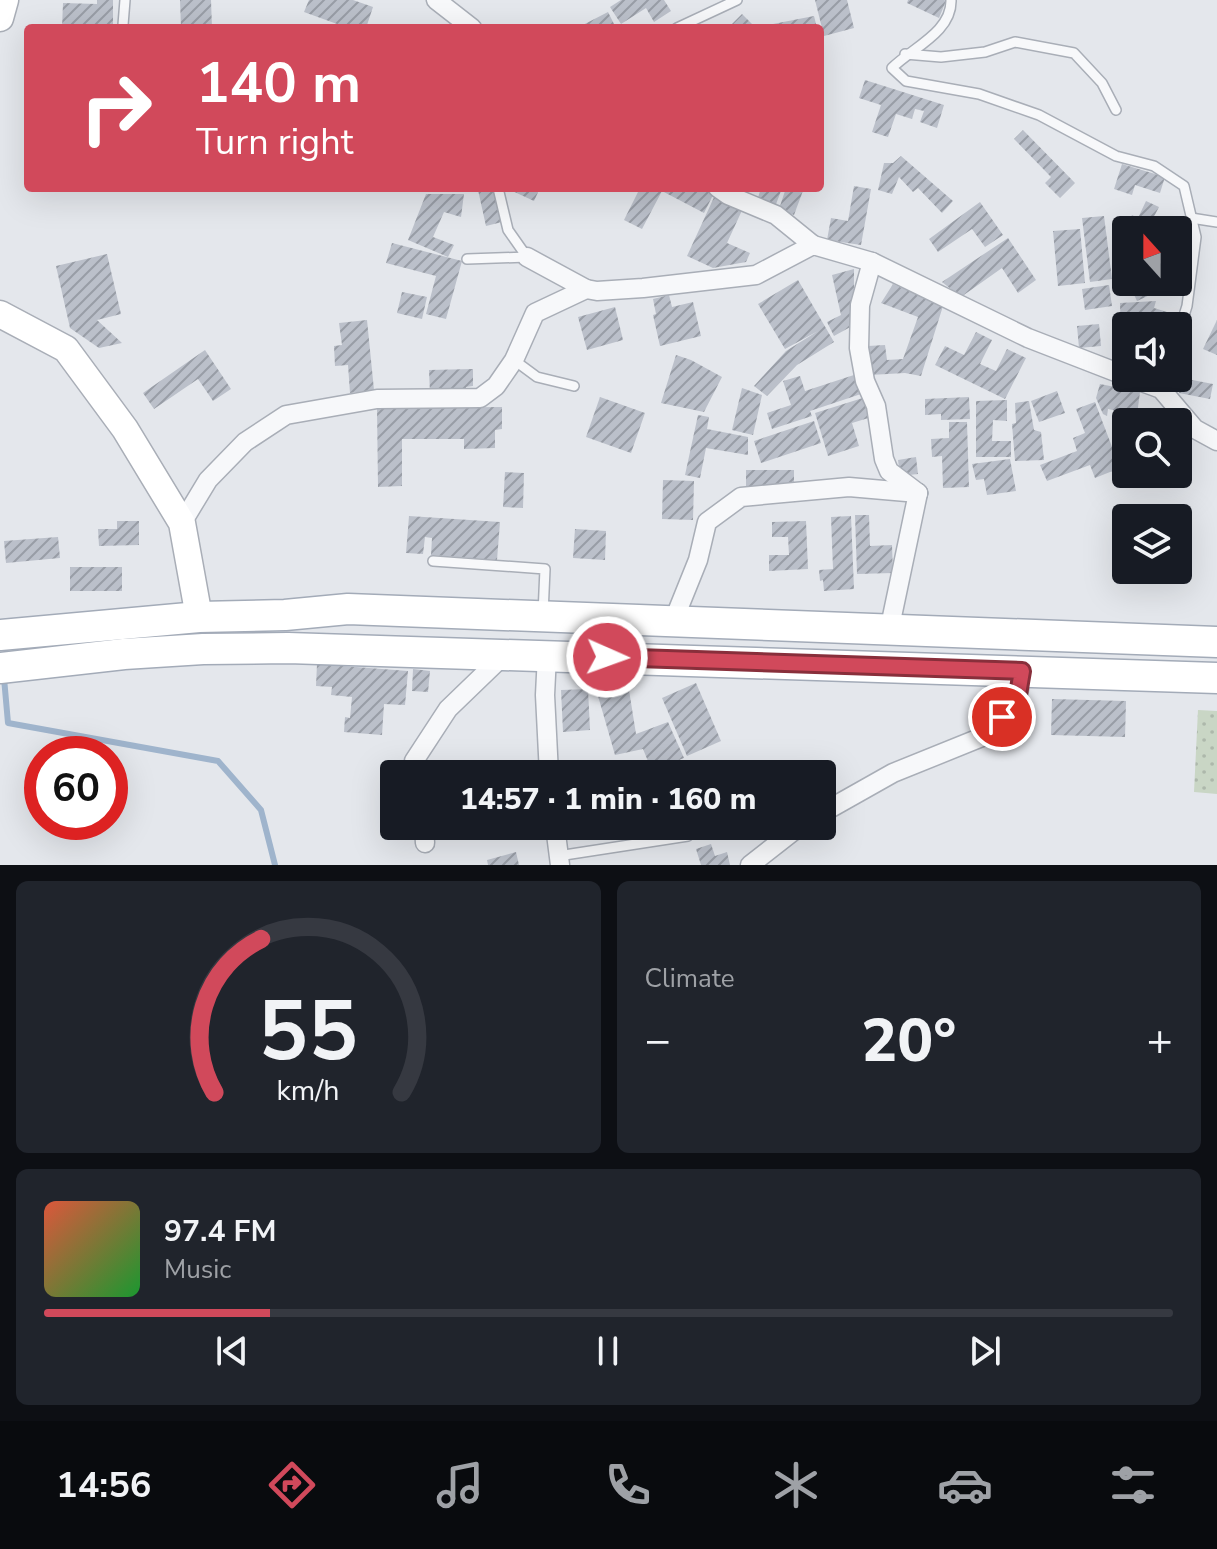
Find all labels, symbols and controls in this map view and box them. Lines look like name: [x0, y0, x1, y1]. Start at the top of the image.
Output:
text: 140 m: [196, 45, 361, 122]
icon: right: [64, 56, 168, 160]
text: Turn right: [196, 118, 353, 167]
north arrow: [1112, 216, 1192, 296]
map controls: [1112, 216, 1192, 584]
button: sound: [1112, 312, 1192, 392]
button: search: [1112, 408, 1192, 488]
button: layers: [1112, 504, 1192, 584]
position arrow: [565, 615, 649, 699]
pin: [968, 683, 1036, 751]
icon: arrive: [980, 695, 1024, 739]
speed limit sign: 60: [24, 736, 128, 840]
text: 14:57 · 1 min · 160 m: [460, 779, 756, 820]
text: Climate: [645, 961, 735, 996]
text: 55: [258, 975, 358, 1088]
text: 20°: [861, 1000, 956, 1082]
text: −: [645, 1011, 671, 1071]
text: +: [1147, 1011, 1173, 1071]
text: km/h: [277, 1071, 340, 1110]
text: 97.4 FM: [164, 1211, 276, 1252]
text: Music: [164, 1252, 231, 1287]
icon: previous: [210, 1329, 254, 1373]
icon: pause: [586, 1329, 630, 1373]
icon: next: [963, 1329, 1007, 1373]
icon: directions: [264, 1457, 320, 1513]
icon: music: [432, 1457, 488, 1513]
icon: phone: [600, 1457, 656, 1513]
icon: climate: [768, 1457, 824, 1513]
icon: car: [937, 1457, 993, 1513]
icon: filters: [1105, 1457, 1161, 1513]
text: 14:56: [56, 1461, 151, 1510]

